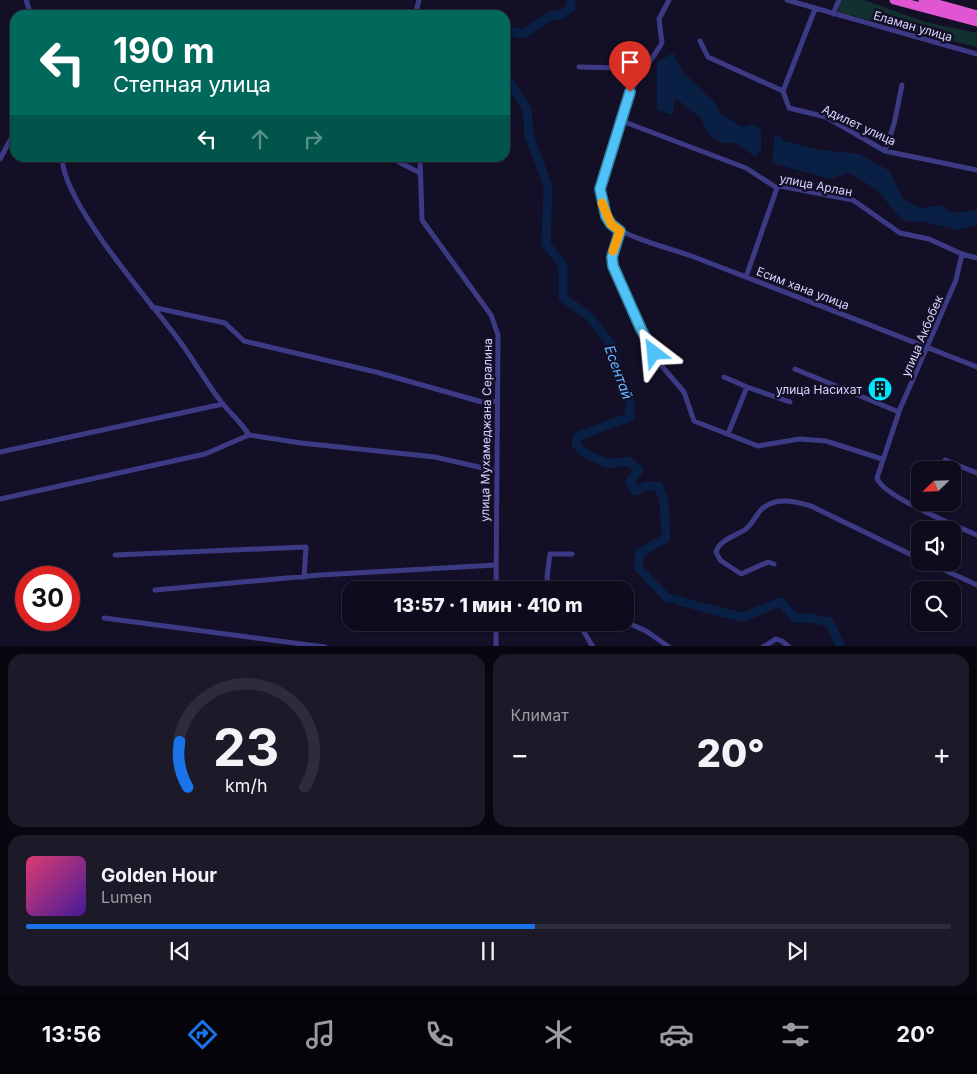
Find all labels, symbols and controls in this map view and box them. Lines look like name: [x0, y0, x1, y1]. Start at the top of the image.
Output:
street label: Еламан улица: [872, 8, 954, 44]
text: 190 m: [113, 29, 215, 71]
icon: left: [30, 30, 95, 95]
pin: [609, 41, 651, 92]
icon: arrive: [616, 48, 644, 76]
text: Степная улица: [113, 71, 271, 97]
street label: Адилет улица: [820, 101, 898, 149]
icon: left: [193, 125, 221, 153]
icon: ahead: [246, 125, 274, 153]
icon: right: [299, 125, 327, 153]
street label: улица Арлан: [778, 171, 854, 199]
street label: Есим хана улица: [754, 263, 852, 313]
street label: улица Акбобек: [898, 292, 946, 379]
position arrow: [627, 326, 679, 378]
street label: улица Мухамеджана Сералина: [477, 338, 495, 522]
water label: Есентай: [601, 343, 637, 401]
building icon: улица Насихат: [867, 376, 893, 402]
place label: улица Насихат: [776, 382, 862, 397]
north arrow: [911, 461, 961, 511]
map controls: [911, 461, 961, 631]
button: sound: [911, 521, 961, 571]
speed limit sign: 30: [15, 566, 80, 631]
button: search: [911, 581, 961, 631]
text: 13:57 · 1 мин · 410 m: [393, 594, 583, 617]
text: Климат: [511, 705, 569, 725]
text: 23: [213, 716, 279, 779]
text: 20°: [697, 730, 765, 776]
text: −: [511, 737, 529, 771]
text: +: [932, 737, 951, 771]
text: km/h: [225, 775, 267, 796]
text: Golden Hour: [101, 864, 217, 887]
text: Lumen: [101, 887, 152, 907]
icon: previous: [166, 937, 194, 965]
icon: pause: [474, 937, 502, 965]
icon: next: [783, 937, 811, 965]
icon: directions: [185, 1017, 220, 1052]
icon: music: [303, 1017, 338, 1052]
icon: phone: [422, 1017, 457, 1052]
icon: climate: [541, 1017, 576, 1052]
icon: car: [659, 1017, 694, 1052]
icon: filters: [778, 1017, 813, 1052]
text: 13:56: [42, 1021, 101, 1047]
text: 20°: [896, 1021, 935, 1047]

